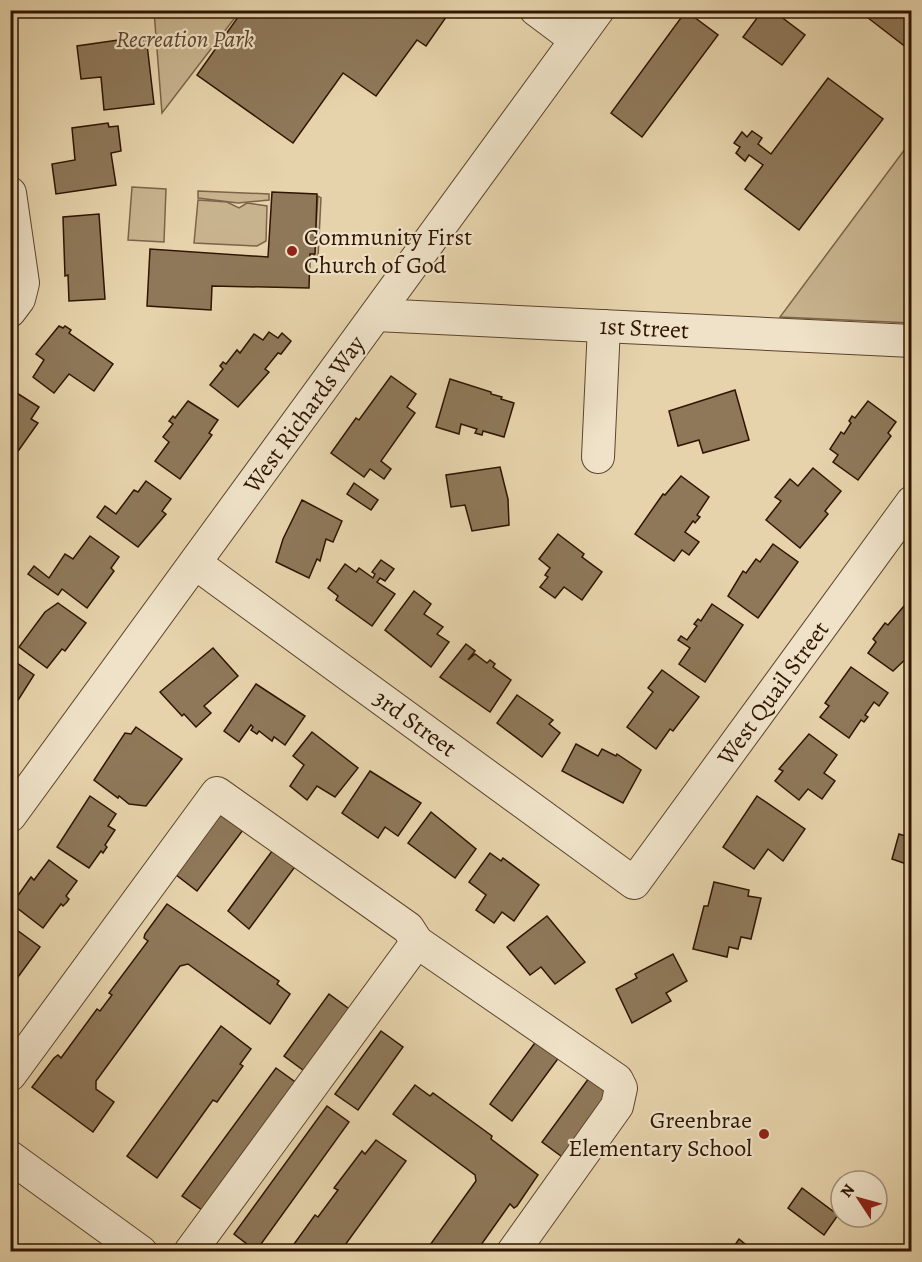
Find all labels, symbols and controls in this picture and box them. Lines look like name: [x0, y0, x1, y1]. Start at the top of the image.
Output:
park label: Recreation Park: [116, 23, 255, 55]
place label: Community First Church of God: [304, 221, 472, 281]
marker: Community First Church of God: [285, 244, 299, 258]
street label: 1st Street: [598, 310, 690, 346]
street label: West Richards Way: [235, 329, 372, 500]
street label: West Quail Street: [709, 614, 836, 772]
street label: 3rd Street: [367, 682, 463, 764]
place label: Greenbrae Elementary School: [568, 1104, 752, 1164]
marker: Greenbrae Elementary School: [757, 1127, 771, 1141]
north arrow: [829, 1169, 889, 1229]
text: N: [835, 1179, 860, 1202]

